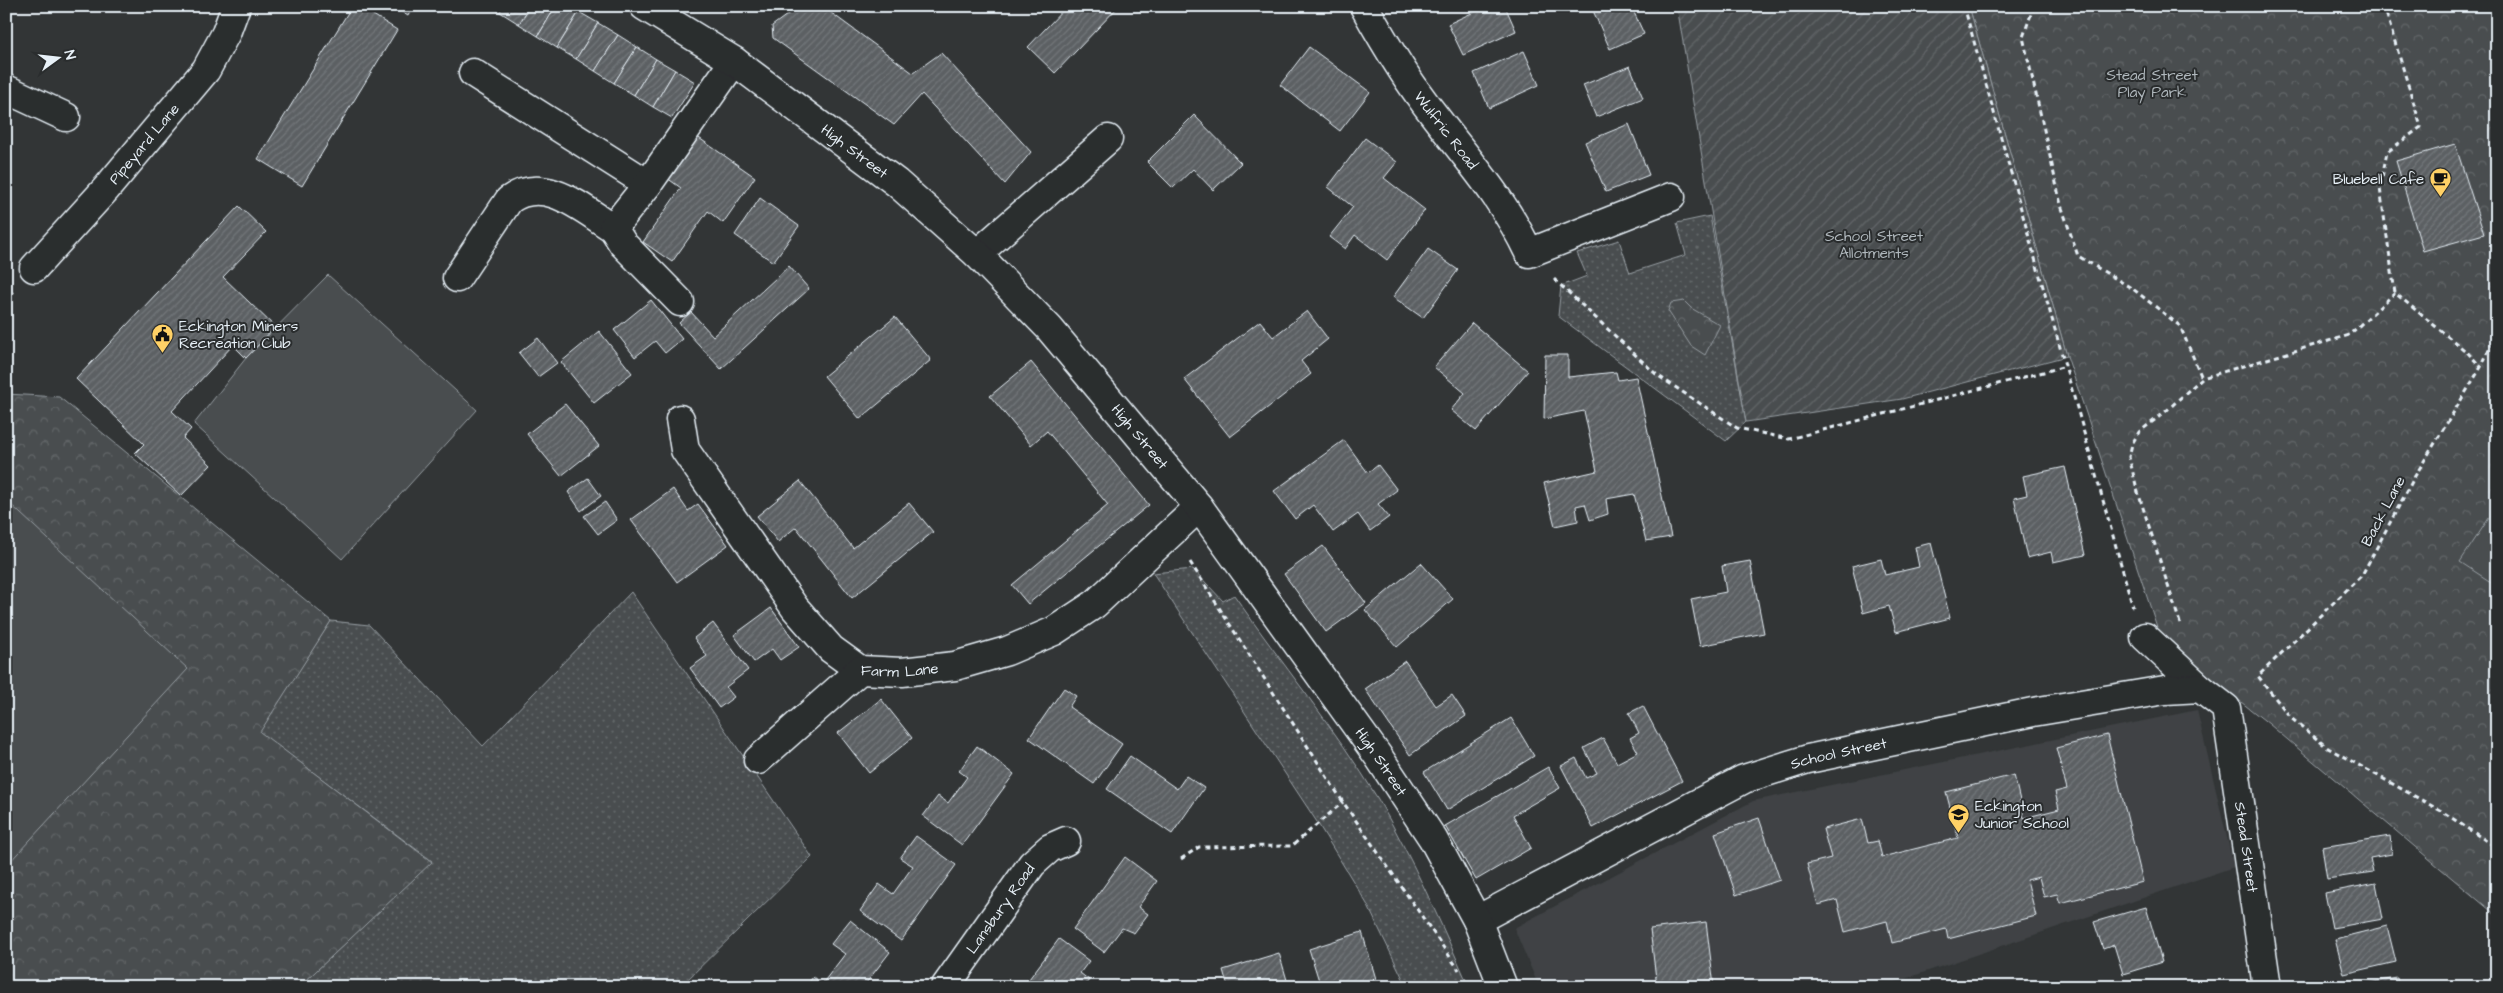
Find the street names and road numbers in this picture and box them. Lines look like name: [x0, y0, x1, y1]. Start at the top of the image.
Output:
street label: Wulfric Road: [1409, 87, 1483, 174]
street label: Pipeyard Lane: [104, 99, 185, 189]
street label: High Street: [816, 120, 892, 184]
street label: High Street: [1106, 400, 1173, 474]
street label: Back Lane: [2356, 472, 2411, 550]
street label: Farm Lane: [860, 658, 940, 683]
street label: High Street: [1350, 723, 1412, 800]
street label: School Street: [1788, 733, 1889, 775]
street label: Stead Street: [2229, 800, 2263, 894]
street label: Lansbury Road: [962, 859, 1040, 958]

